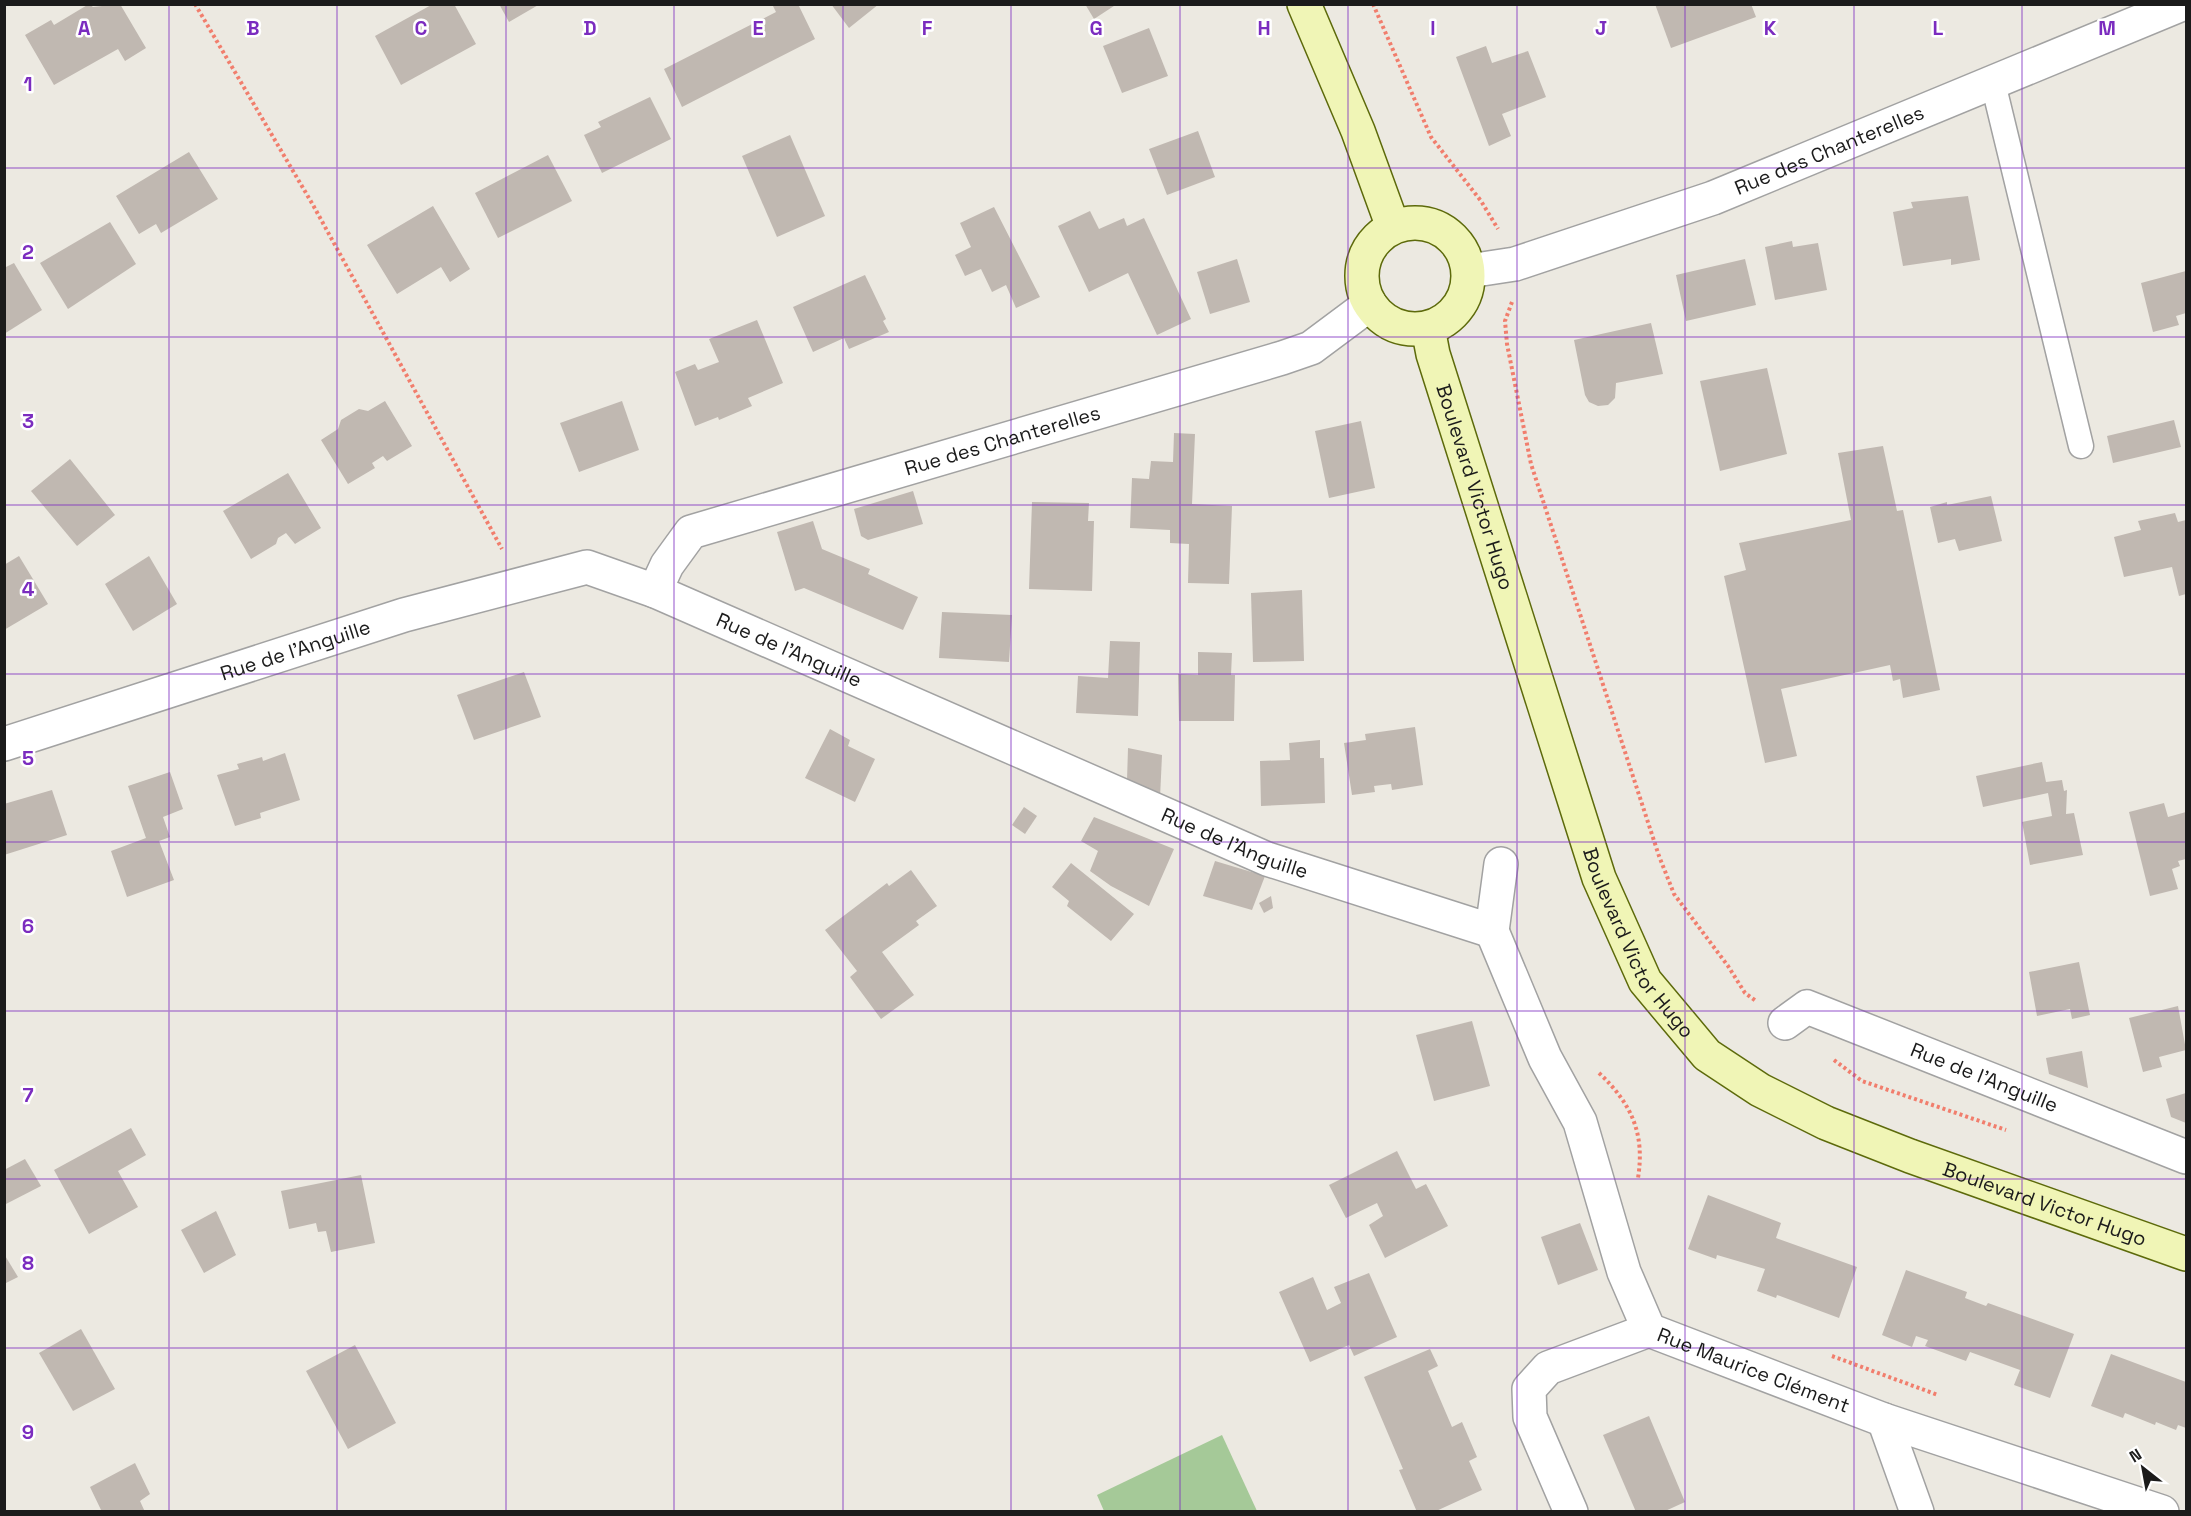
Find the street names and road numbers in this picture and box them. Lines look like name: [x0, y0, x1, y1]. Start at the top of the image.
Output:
street label: Rue des Chanterelles: [1731, 99, 1928, 201]
street label: Boulevard Victor Hugo: [1430, 381, 1520, 593]
street label: Rue des Chanterelles: [901, 399, 1103, 481]
street label: Rue de l'Anguille: [712, 606, 866, 693]
street label: Rue de l'Anguille: [217, 614, 374, 686]
street label: Rue de l'Anguille: [1157, 801, 1311, 884]
street label: Boulevard Victor Hugo: [1577, 844, 1700, 1043]
street label: Rue de l'Anguille: [1907, 1036, 2062, 1118]
street label: Boulevard Victor Hugo: [1939, 1156, 2150, 1252]
street label: Rue Maurice Clément: [1654, 1321, 1853, 1419]

